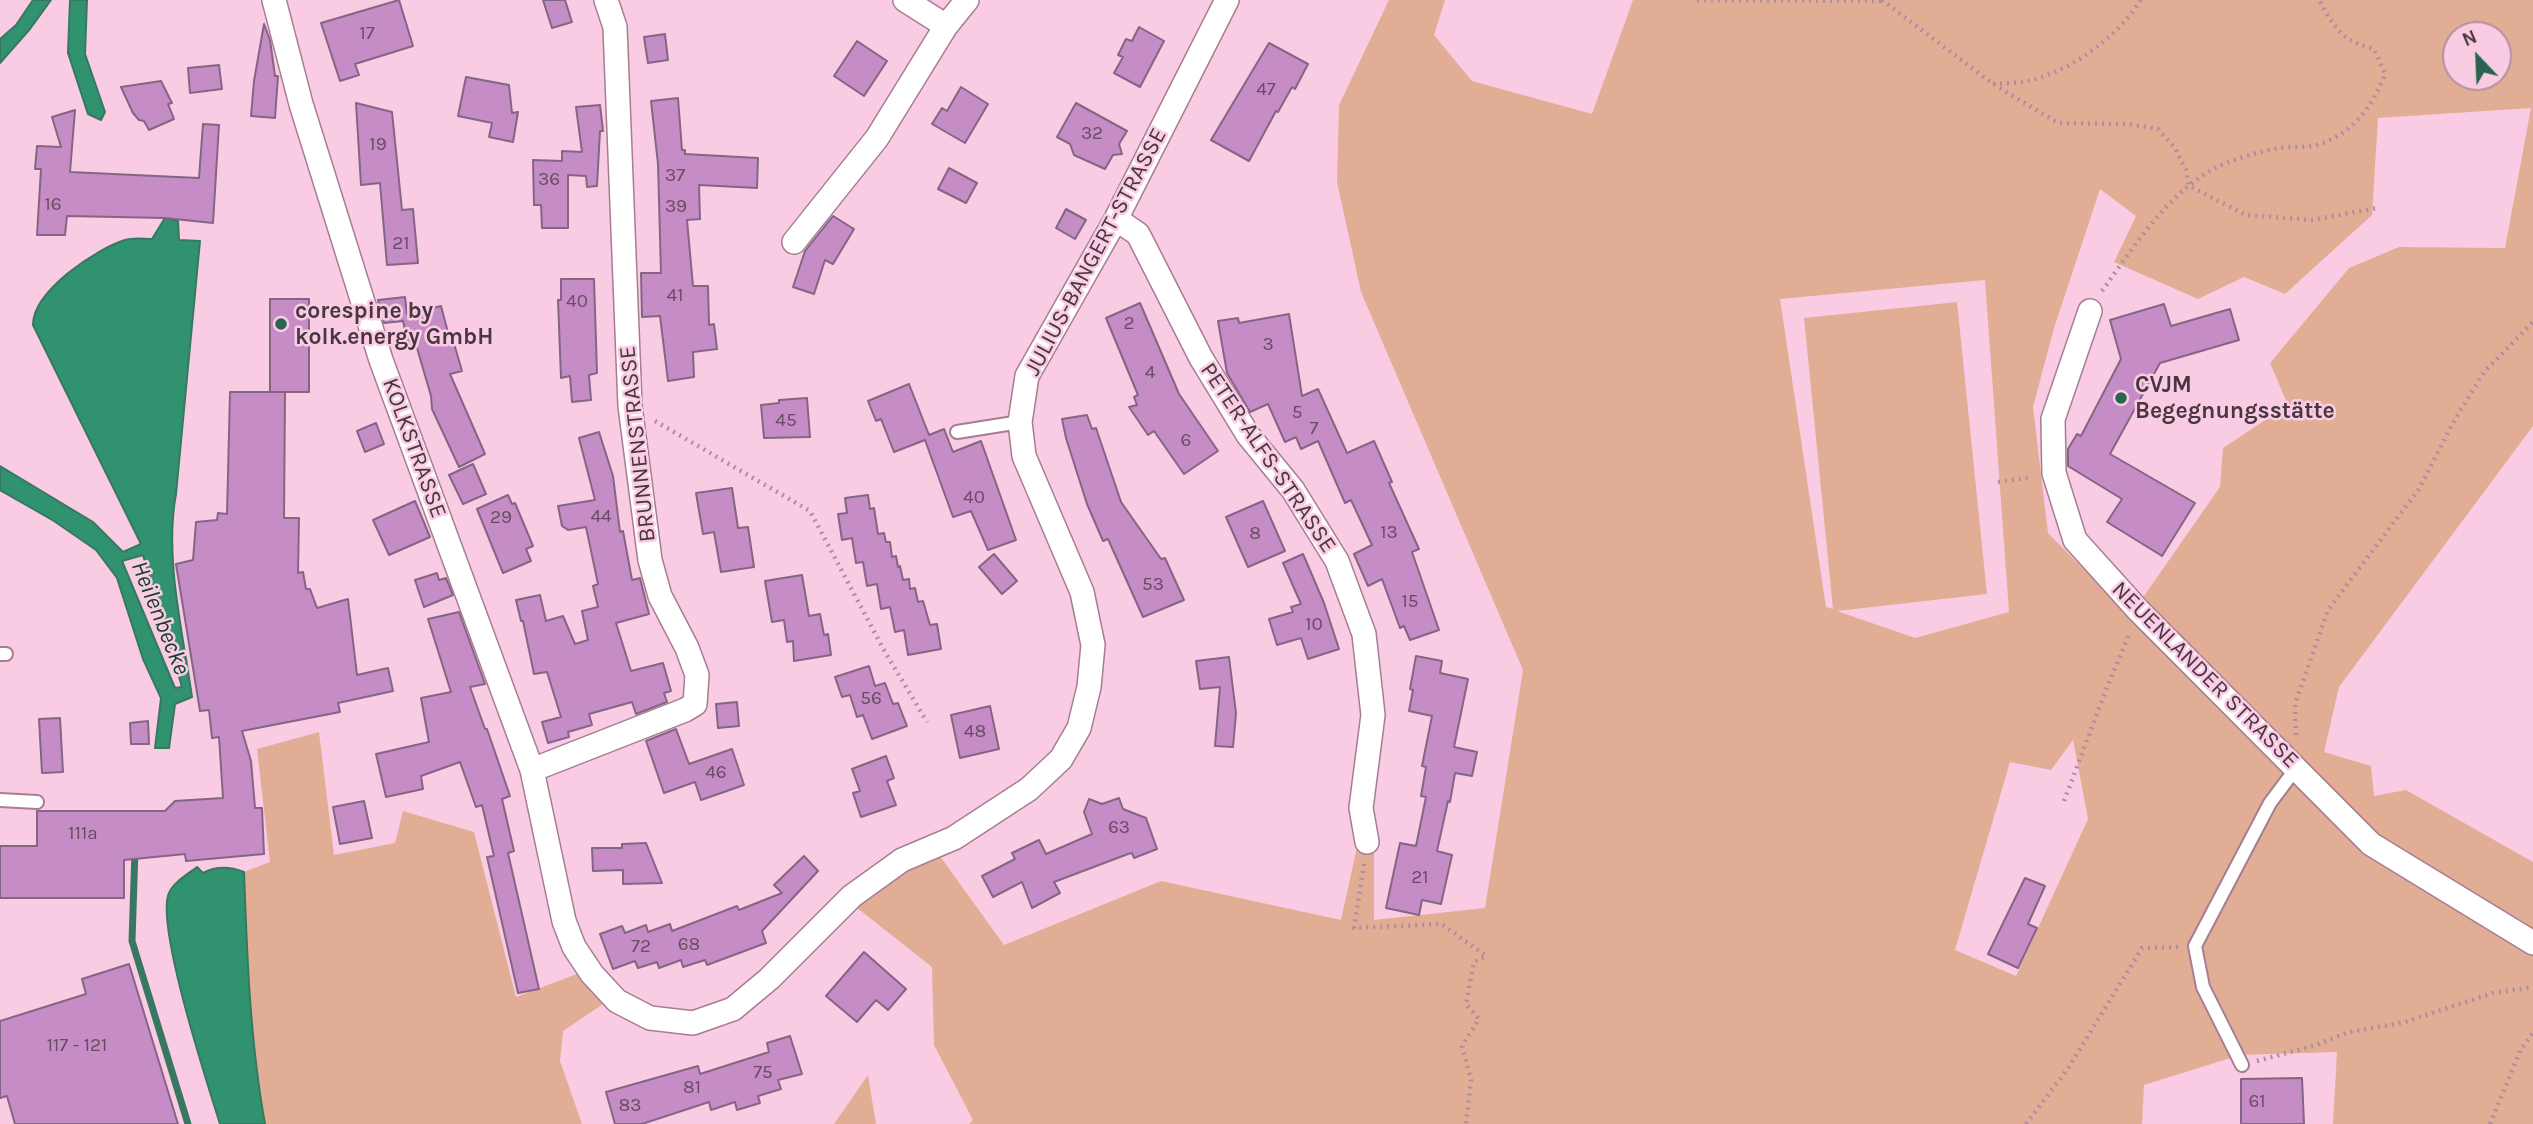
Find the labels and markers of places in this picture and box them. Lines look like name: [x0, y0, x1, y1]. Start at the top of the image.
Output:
place label: corespine by kolk.energy GmbH: [295, 297, 493, 351]
marker: corespine by kolk.energy GmbH: [273, 316, 289, 332]
place label: CVJM Begegnungsstätte: [2135, 371, 2335, 425]
marker: CVJM Begegnungsstätte: [2113, 390, 2129, 406]

